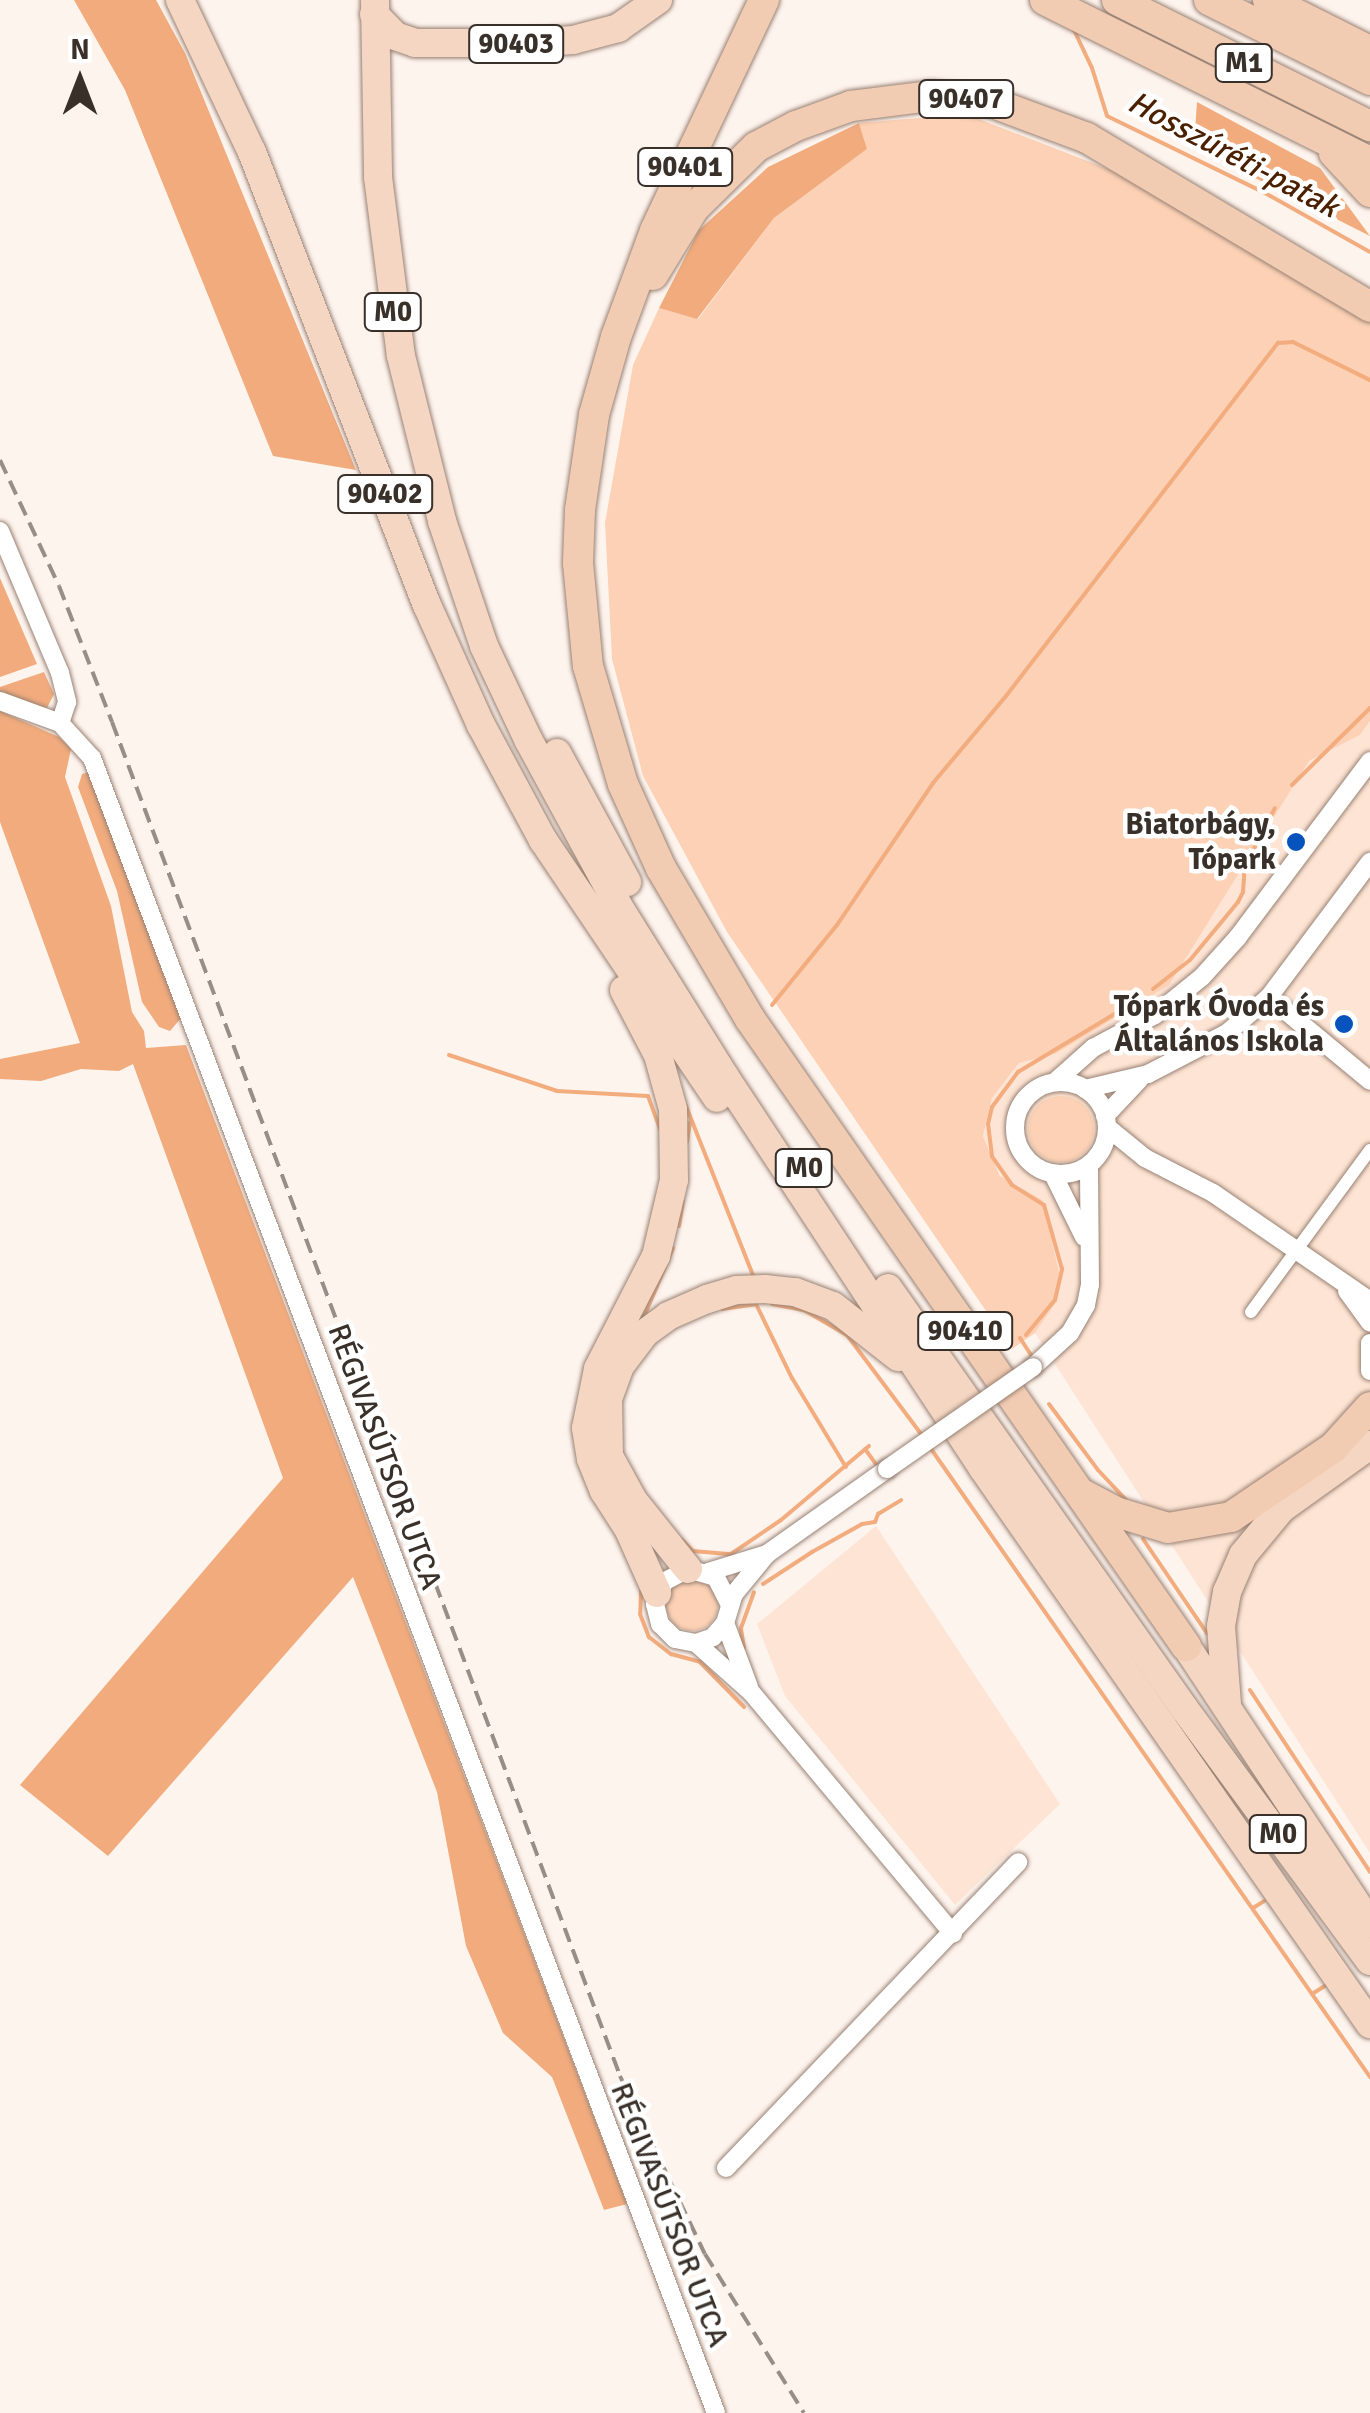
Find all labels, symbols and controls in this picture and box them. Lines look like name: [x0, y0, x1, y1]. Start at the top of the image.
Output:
road number: 90403: [466, 21, 566, 67]
north arrow: [30, 30, 130, 130]
text: N: [70, 33, 90, 67]
road number: M1: [1214, 40, 1274, 86]
road number: 90407: [916, 76, 1016, 122]
water label: Hosszúréti-patak: [1121, 83, 1345, 227]
road number: 90401: [635, 144, 735, 190]
road number: M0: [363, 289, 423, 335]
road number: 90402: [335, 471, 435, 517]
place label: Biatorbágy, Tópark: [1125, 807, 1276, 878]
marker: Biatorbágy, Tópark: [1285, 831, 1307, 853]
place label: Tópark Óvoda és Általános Iskola: [1114, 989, 1324, 1060]
marker: Tópark Óvoda és Általános Iskola: [1333, 1013, 1355, 1035]
road number: M0: [774, 1145, 834, 1191]
road number: 90410: [915, 1308, 1015, 1354]
street label: RÉGIVASÚTSOR UTCA: [319, 1319, 449, 1595]
road number: M0: [1248, 1811, 1308, 1857]
street label: RÉGIVASÚTSOR UTCA: [602, 2078, 736, 2352]

